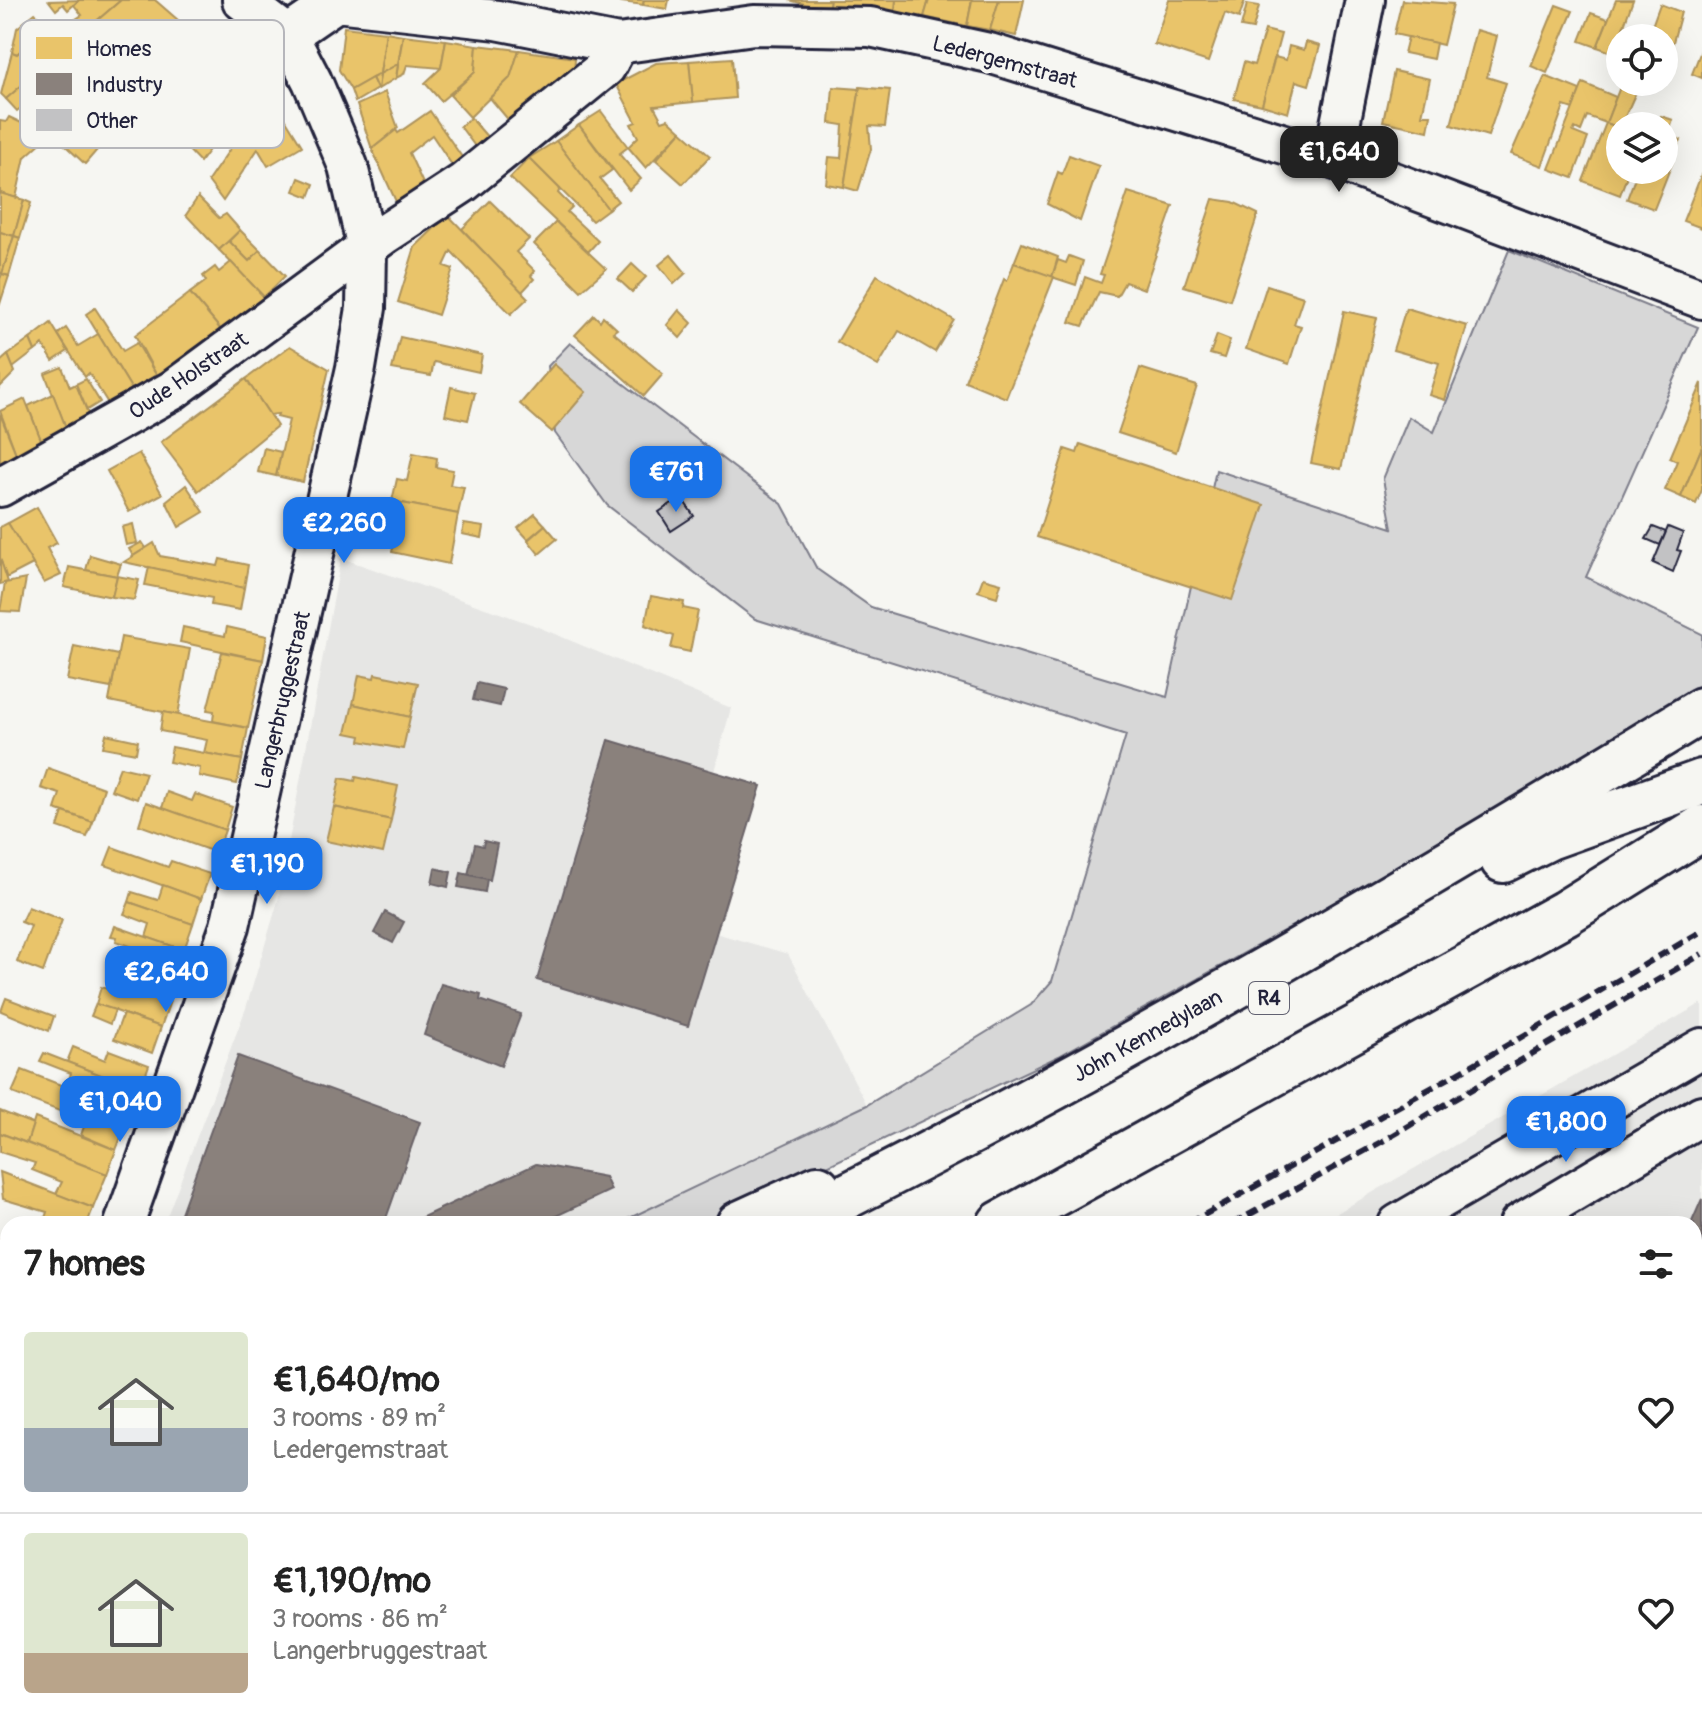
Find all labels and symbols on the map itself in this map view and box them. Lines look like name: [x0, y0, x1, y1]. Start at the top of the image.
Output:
legend: [20, 20, 284, 148]
street label: Ledergemstraat: [929, 29, 1080, 95]
text: Homes: [86, 35, 151, 63]
text: Industry: [86, 71, 162, 99]
text: Other: [86, 107, 138, 135]
pin: €1,640: [1274, 126, 1404, 194]
street label: Oude Holstraat: [124, 326, 254, 426]
pin: €761: [629, 446, 723, 514]
pin: €2,260: [279, 497, 409, 565]
street label: Langerbruggestraat: [249, 608, 317, 792]
pin: €1,190: [202, 838, 332, 906]
pin: €2,640: [101, 946, 231, 1014]
road number: R4: [1249, 982, 1289, 1014]
street label: John Kennedylaan: [1068, 983, 1227, 1089]
pin: €1,040: [55, 1076, 185, 1144]
pin: €1,800: [1501, 1096, 1631, 1164]

